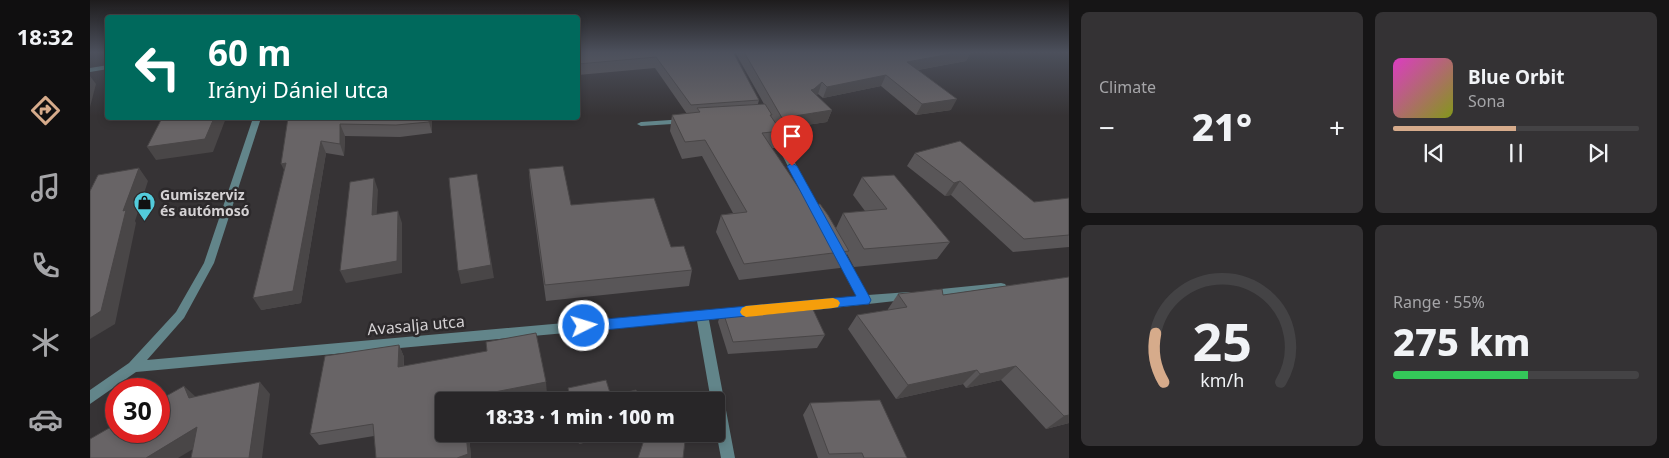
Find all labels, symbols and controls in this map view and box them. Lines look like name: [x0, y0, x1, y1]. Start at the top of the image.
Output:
text: 18:32: [17, 21, 73, 51]
text: 60 m: [208, 29, 291, 76]
icon: left: [125, 35, 190, 100]
text: Blue Orbit: [1468, 64, 1564, 90]
text: Irányi Dániel utca: [208, 74, 389, 104]
text: Climate: [1099, 76, 1156, 98]
text: Sona: [1468, 90, 1505, 112]
icon: directions: [28, 93, 63, 128]
text: 21°: [1192, 100, 1252, 152]
text: −: [1099, 108, 1115, 146]
text: +: [1329, 108, 1345, 146]
pin: [771, 115, 813, 166]
icon: arrive: [778, 122, 806, 150]
icon: previous: [1420, 139, 1448, 167]
icon: pause: [1502, 139, 1530, 167]
icon: next: [1584, 139, 1612, 167]
icon: music: [28, 170, 63, 205]
place label: Gumiszerviz és autómosó: [160, 185, 250, 220]
shop icon: Gumiszerviz és autómosó: [132, 190, 156, 221]
icon: phone: [28, 248, 63, 283]
text: Range · 55%: [1393, 291, 1485, 313]
position arrow: [557, 299, 609, 351]
text: 25: [1192, 305, 1252, 376]
street label: Avasalja utca: [366, 310, 466, 340]
text: 275 km: [1393, 315, 1531, 367]
icon: climate: [28, 325, 63, 360]
text: km/h: [1200, 368, 1244, 392]
speed limit sign: 30: [105, 378, 170, 443]
icon: car: [28, 402, 63, 437]
text: 18:33 · 1 min · 100 m: [485, 404, 675, 430]

